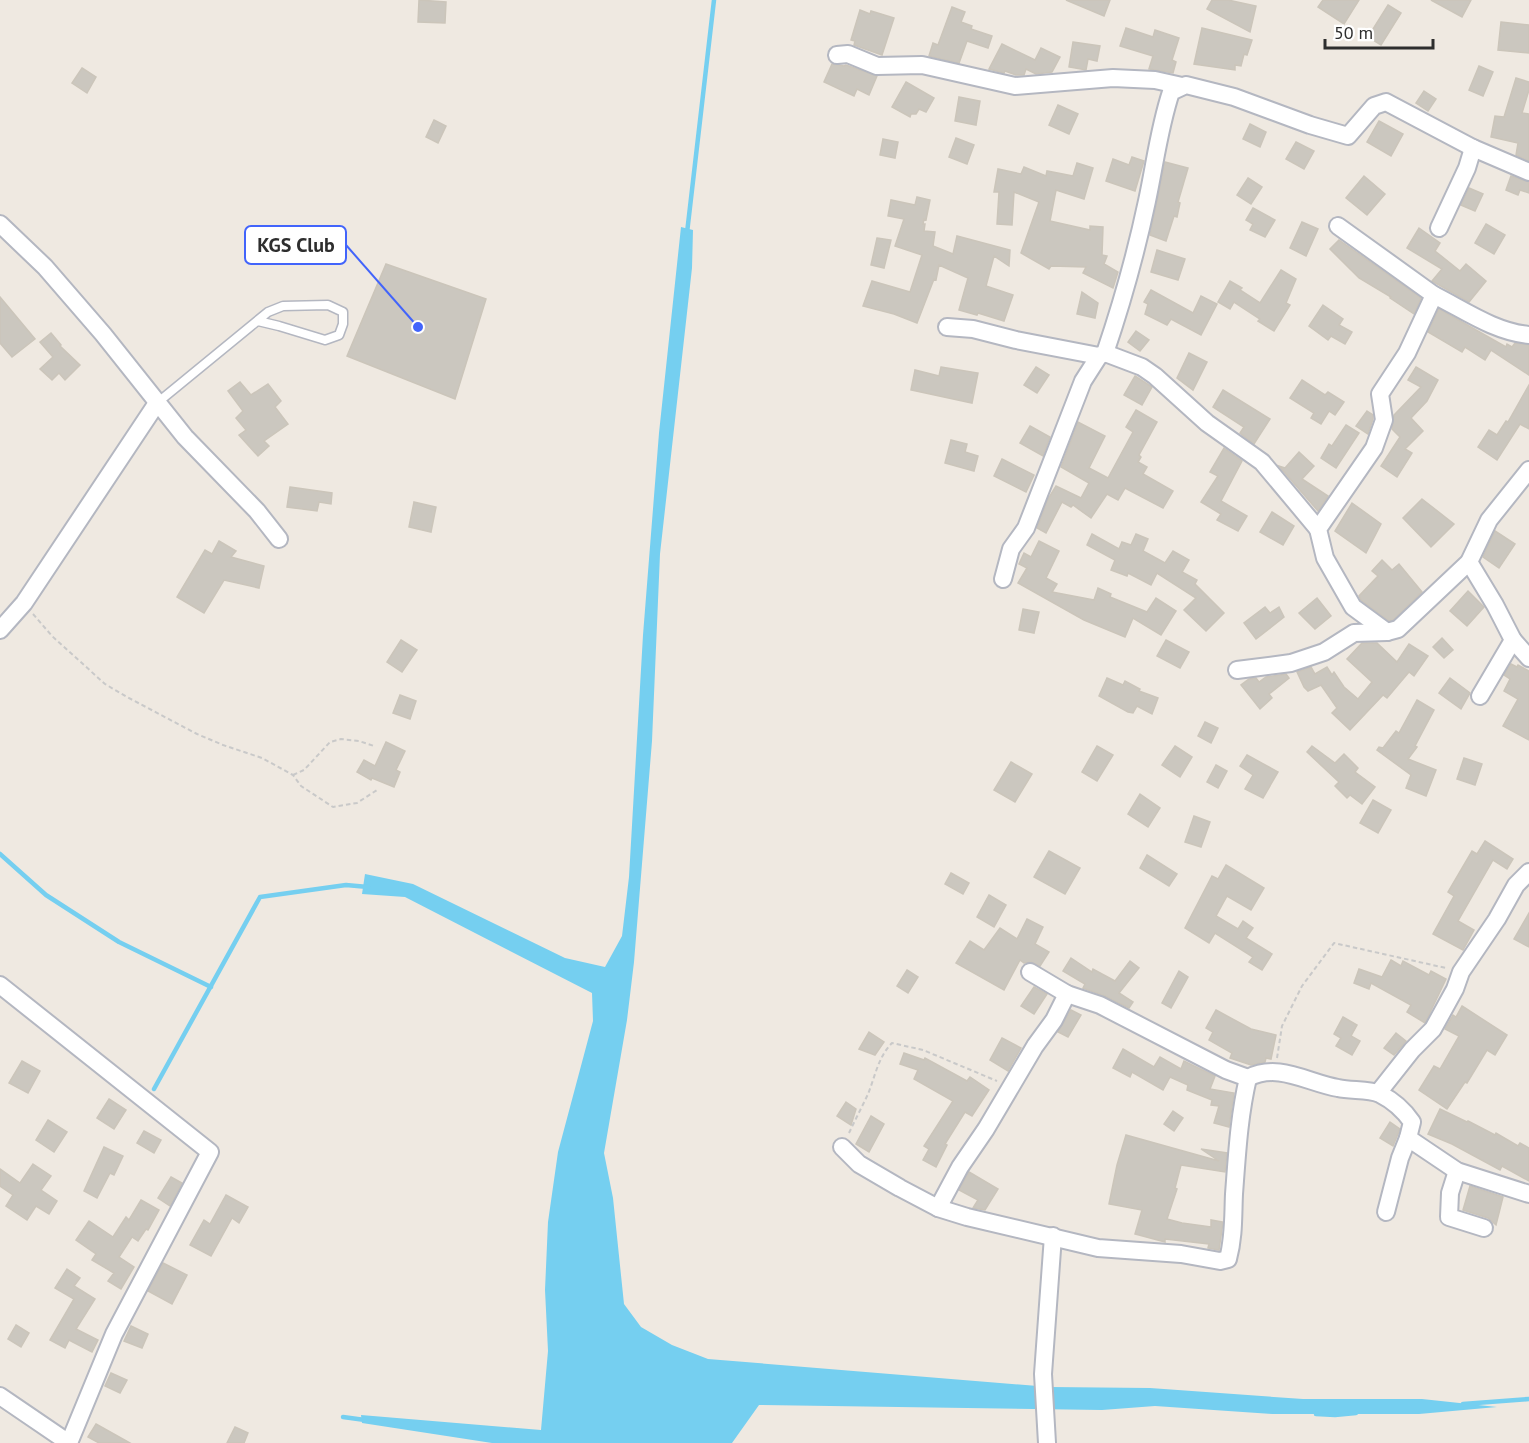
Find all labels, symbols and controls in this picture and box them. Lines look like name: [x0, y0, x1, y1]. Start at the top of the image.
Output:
scale bar: [1325, 12, 1433, 50]
text: 50 m: [1334, 21, 1373, 44]
callout: KGS Club: [245, 226, 346, 264]
text: KGS Club: [257, 232, 335, 258]

